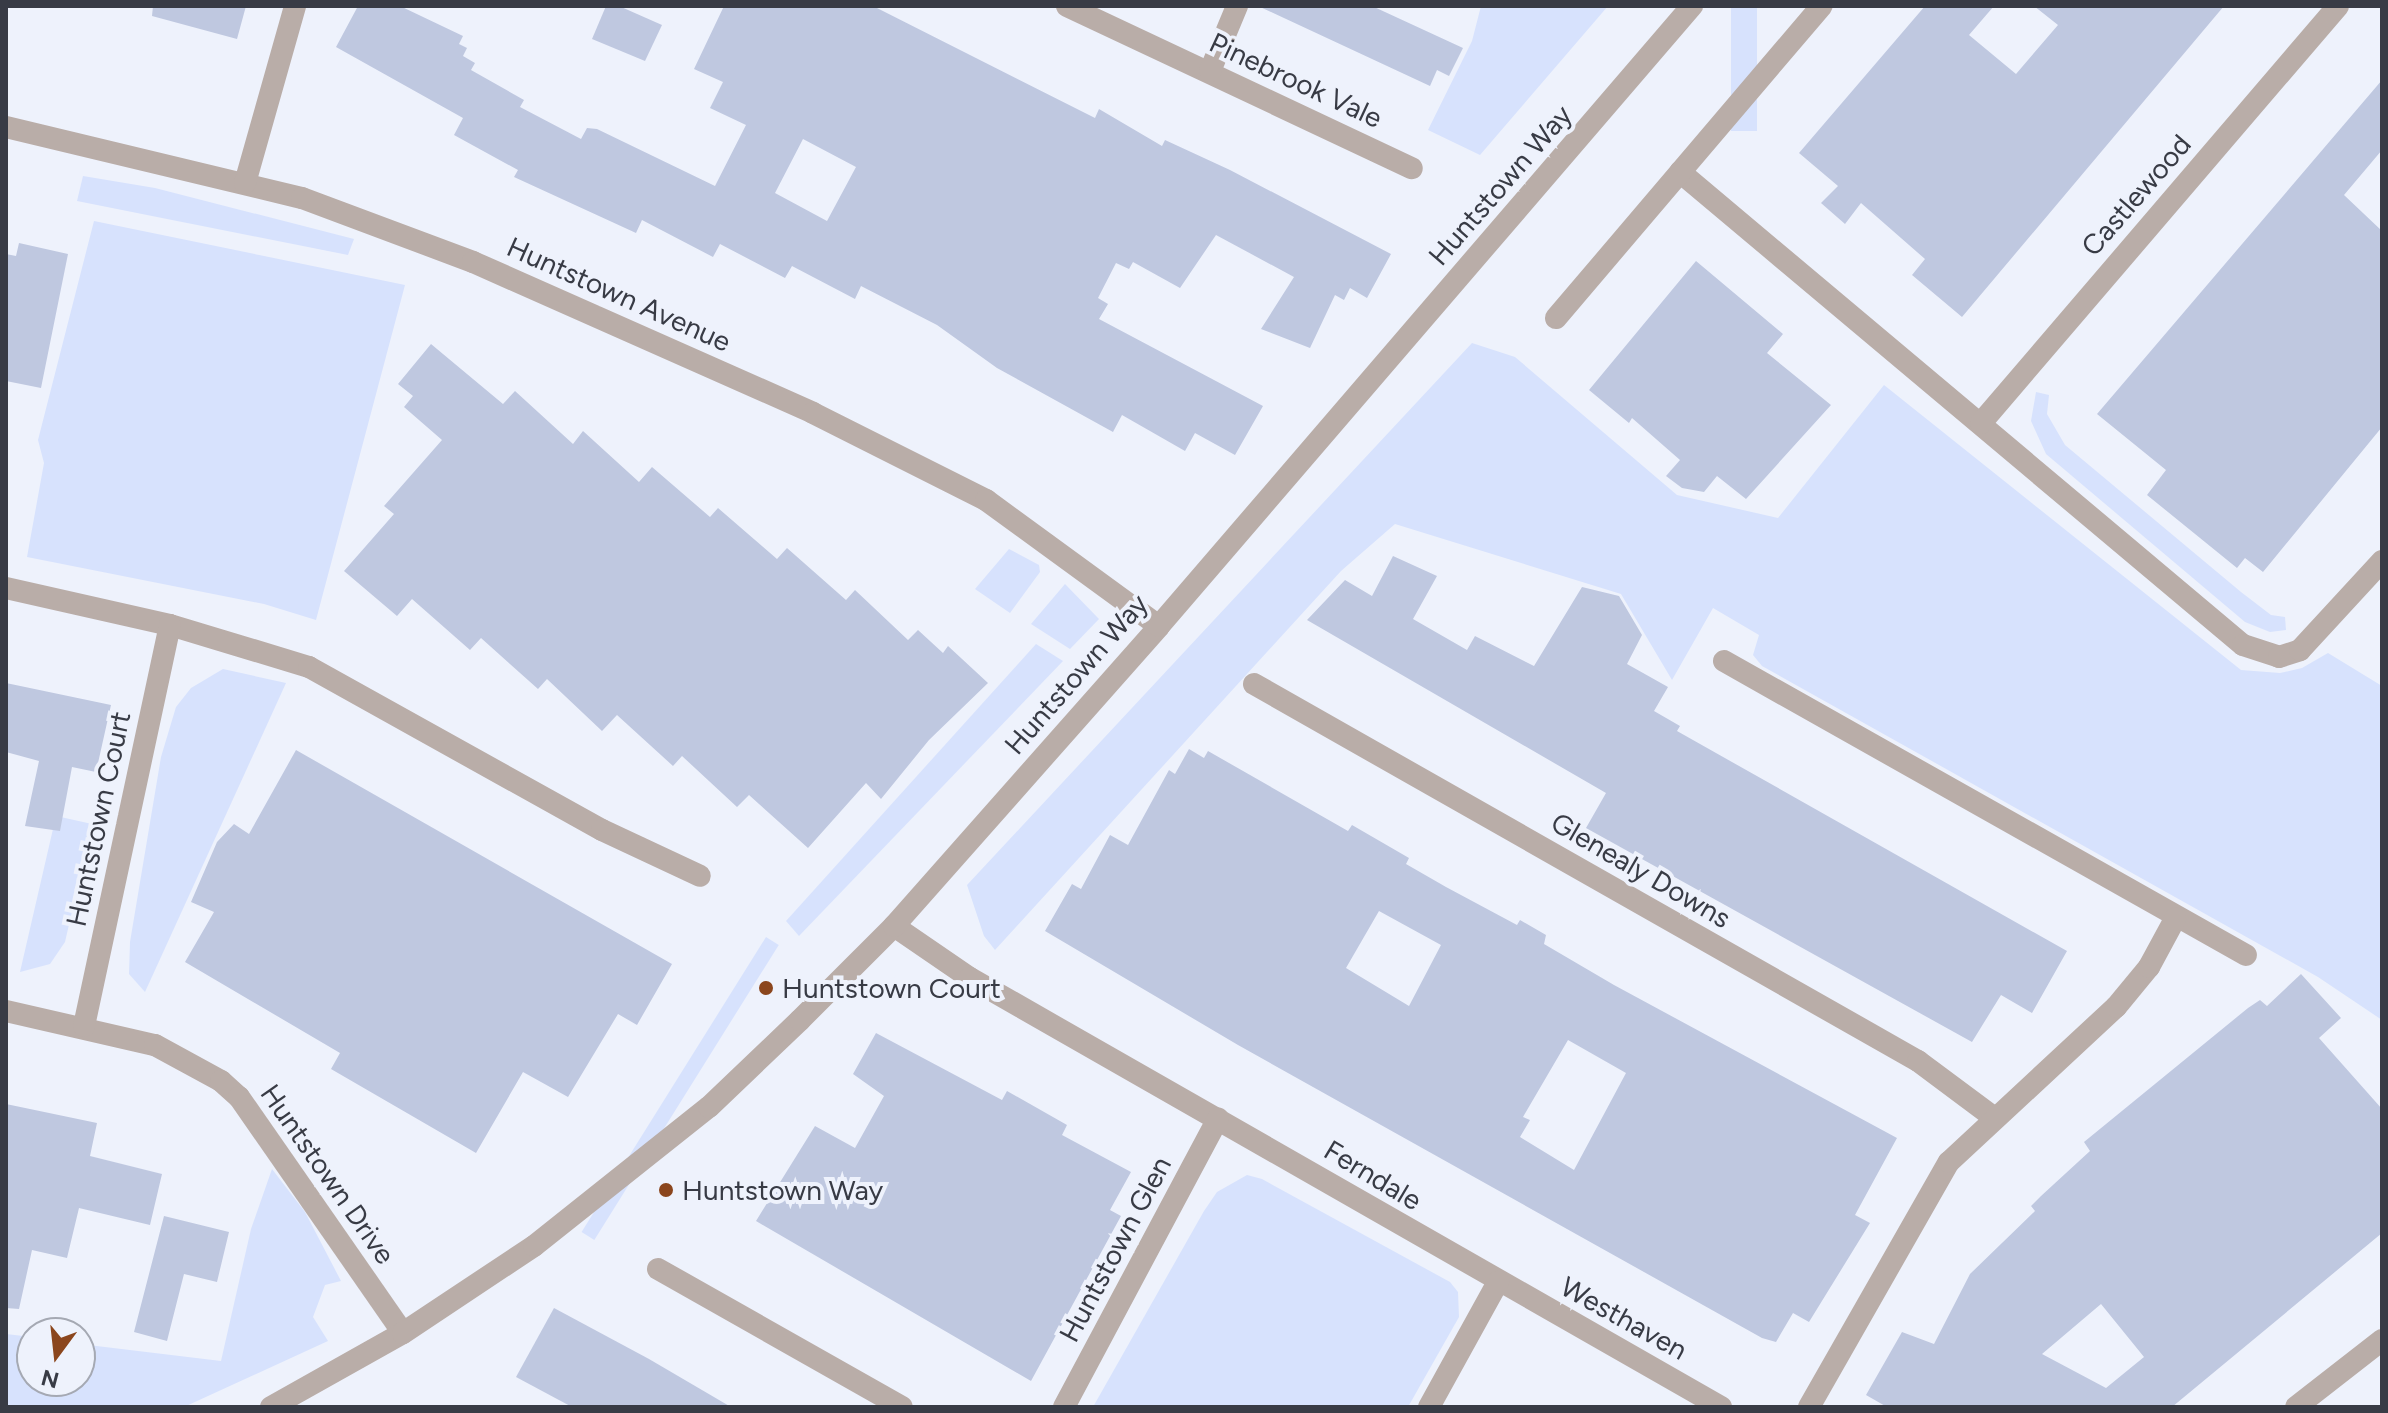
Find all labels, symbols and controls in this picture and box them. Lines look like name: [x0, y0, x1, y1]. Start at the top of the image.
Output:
street label: Pinebrook Vale: [1204, 25, 1388, 135]
street label: Huntstown Way: [1421, 98, 1579, 272]
street label: Castlewood: [2074, 127, 2198, 263]
street label: Huntstown Avenue: [502, 230, 736, 358]
street label: Huntstown Way: [997, 587, 1155, 761]
street label: Huntstown Court: [59, 708, 137, 930]
street label: Glenealy Downs: [1545, 805, 1737, 935]
place label: Huntstown Court: [782, 971, 1001, 1005]
marker: Huntstown Court: [757, 979, 775, 997]
street label: Huntstown Drive: [254, 1078, 402, 1270]
street label: Ferndale: [1318, 1133, 1428, 1217]
street label: Huntstown Glen: [1052, 1151, 1178, 1347]
place label: Huntstown Way: [682, 1173, 883, 1207]
marker: Huntstown Way: [657, 1181, 675, 1199]
street label: Westhaven: [1555, 1269, 1693, 1367]
north arrow: [16, 1317, 96, 1397]
text: N: [38, 1363, 62, 1394]

